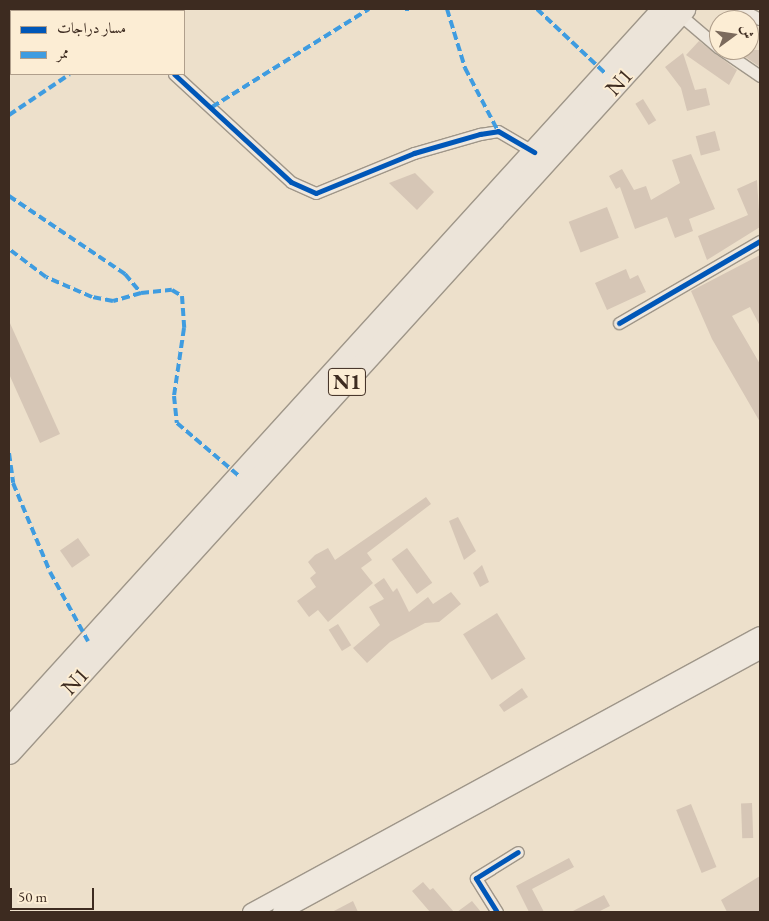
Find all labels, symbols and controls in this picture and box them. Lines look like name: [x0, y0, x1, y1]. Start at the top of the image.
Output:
legend: [10, 10, 185, 75]
north arrow: [709, 10, 759, 60]
text: مسار دراجات: [57, 18, 126, 37]
text: ش: [737, 23, 758, 41]
text: ممر: [57, 43, 69, 62]
street label: N1: [600, 63, 638, 101]
road number: N1: [327, 364, 367, 401]
street label: N1: [56, 662, 94, 700]
scale bar: [12, 878, 96, 910]
text: 50 m: [18, 887, 47, 906]

